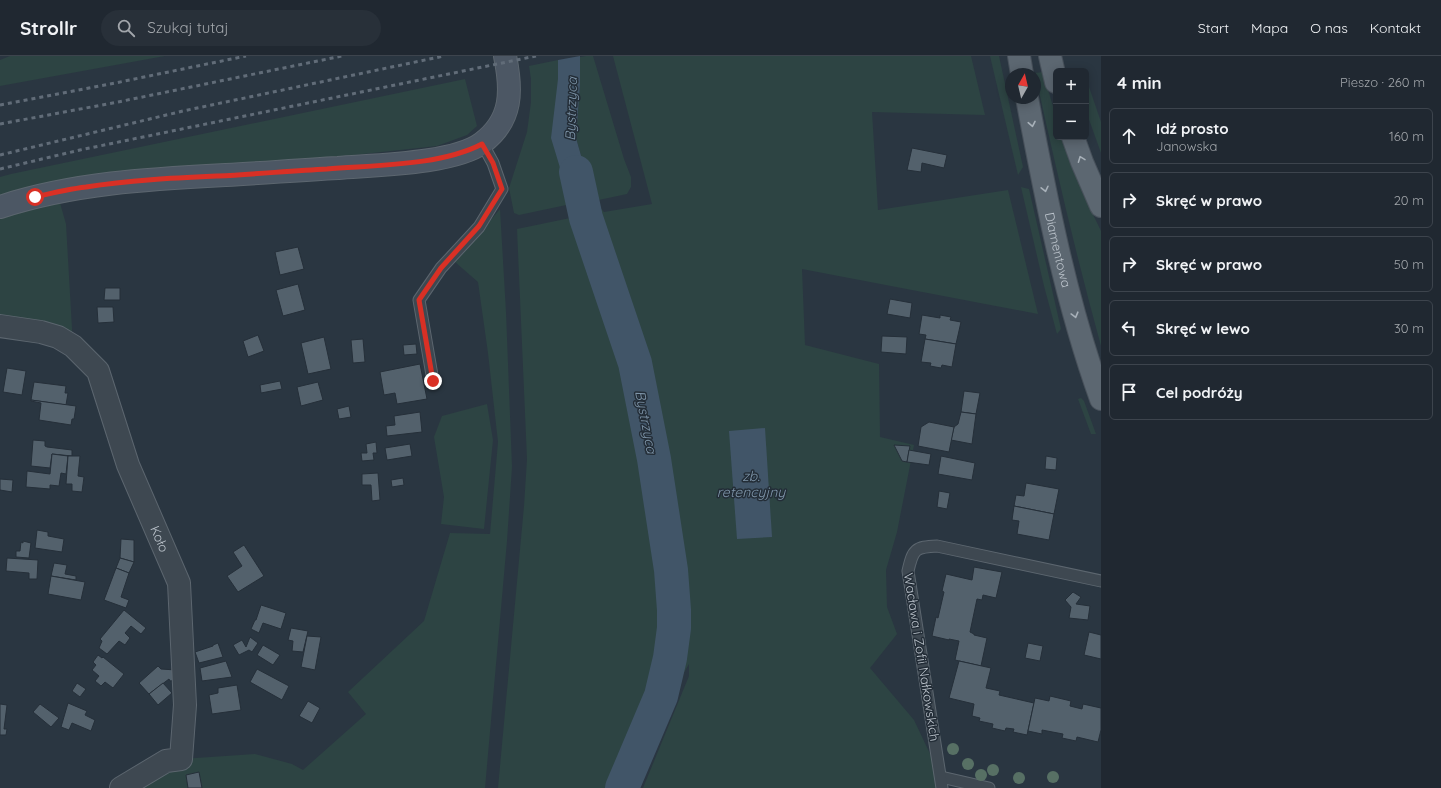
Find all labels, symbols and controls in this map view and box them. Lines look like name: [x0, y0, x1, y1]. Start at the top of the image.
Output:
search box: [101, 10, 381, 46]
text: Strollr: [20, 16, 77, 40]
icon: search: [115, 17, 137, 39]
text: Szukaj tutaj: [147, 18, 229, 37]
text: Start: [1198, 19, 1229, 37]
text: Mapa: [1251, 19, 1288, 37]
text: O nas: [1310, 19, 1348, 37]
text: Kontakt: [1370, 19, 1421, 37]
north arrow: [1005, 68, 1041, 104]
map controls: [1053, 68, 1089, 140]
button: +: [1053, 68, 1089, 104]
text: 4 min: [1117, 72, 1162, 93]
text: Pieszo · 260 m: [1340, 74, 1425, 90]
water label: Bystrzyca: [561, 75, 581, 141]
button: −: [1053, 104, 1089, 140]
text: Idź prosto: [1156, 119, 1229, 138]
one-way arrow: [1027, 121, 1036, 127]
icon: ahead: [1118, 125, 1140, 147]
text: 160 m: [1389, 128, 1424, 144]
text: Janowska: [1156, 138, 1217, 154]
one-way arrow: [1077, 155, 1085, 162]
one-way arrow: [1040, 186, 1048, 192]
route start: [26, 188, 44, 206]
icon: right: [1118, 189, 1140, 211]
text: Skręć w prawo: [1156, 191, 1262, 210]
text: 20 m: [1394, 192, 1424, 208]
street label: Diamentowa: [1042, 211, 1075, 289]
icon: right: [1118, 253, 1140, 275]
text: Skręć w prawo: [1156, 255, 1262, 274]
text: 50 m: [1394, 256, 1424, 272]
one-way arrow: [1070, 311, 1079, 318]
icon: left: [1118, 317, 1140, 339]
text: Skręć w lewo: [1156, 319, 1250, 338]
text: 30 m: [1394, 320, 1424, 336]
route end: [424, 372, 442, 390]
icon: arrive: [1118, 381, 1140, 403]
text: Cel podróży: [1156, 383, 1243, 402]
water label: Bystrzyca: [631, 389, 661, 457]
water label: zb. retencyjny: [717, 467, 786, 501]
street label: Koło: [147, 523, 173, 555]
street label: Wacława i Zofii Nałkowskich: [901, 572, 943, 742]

